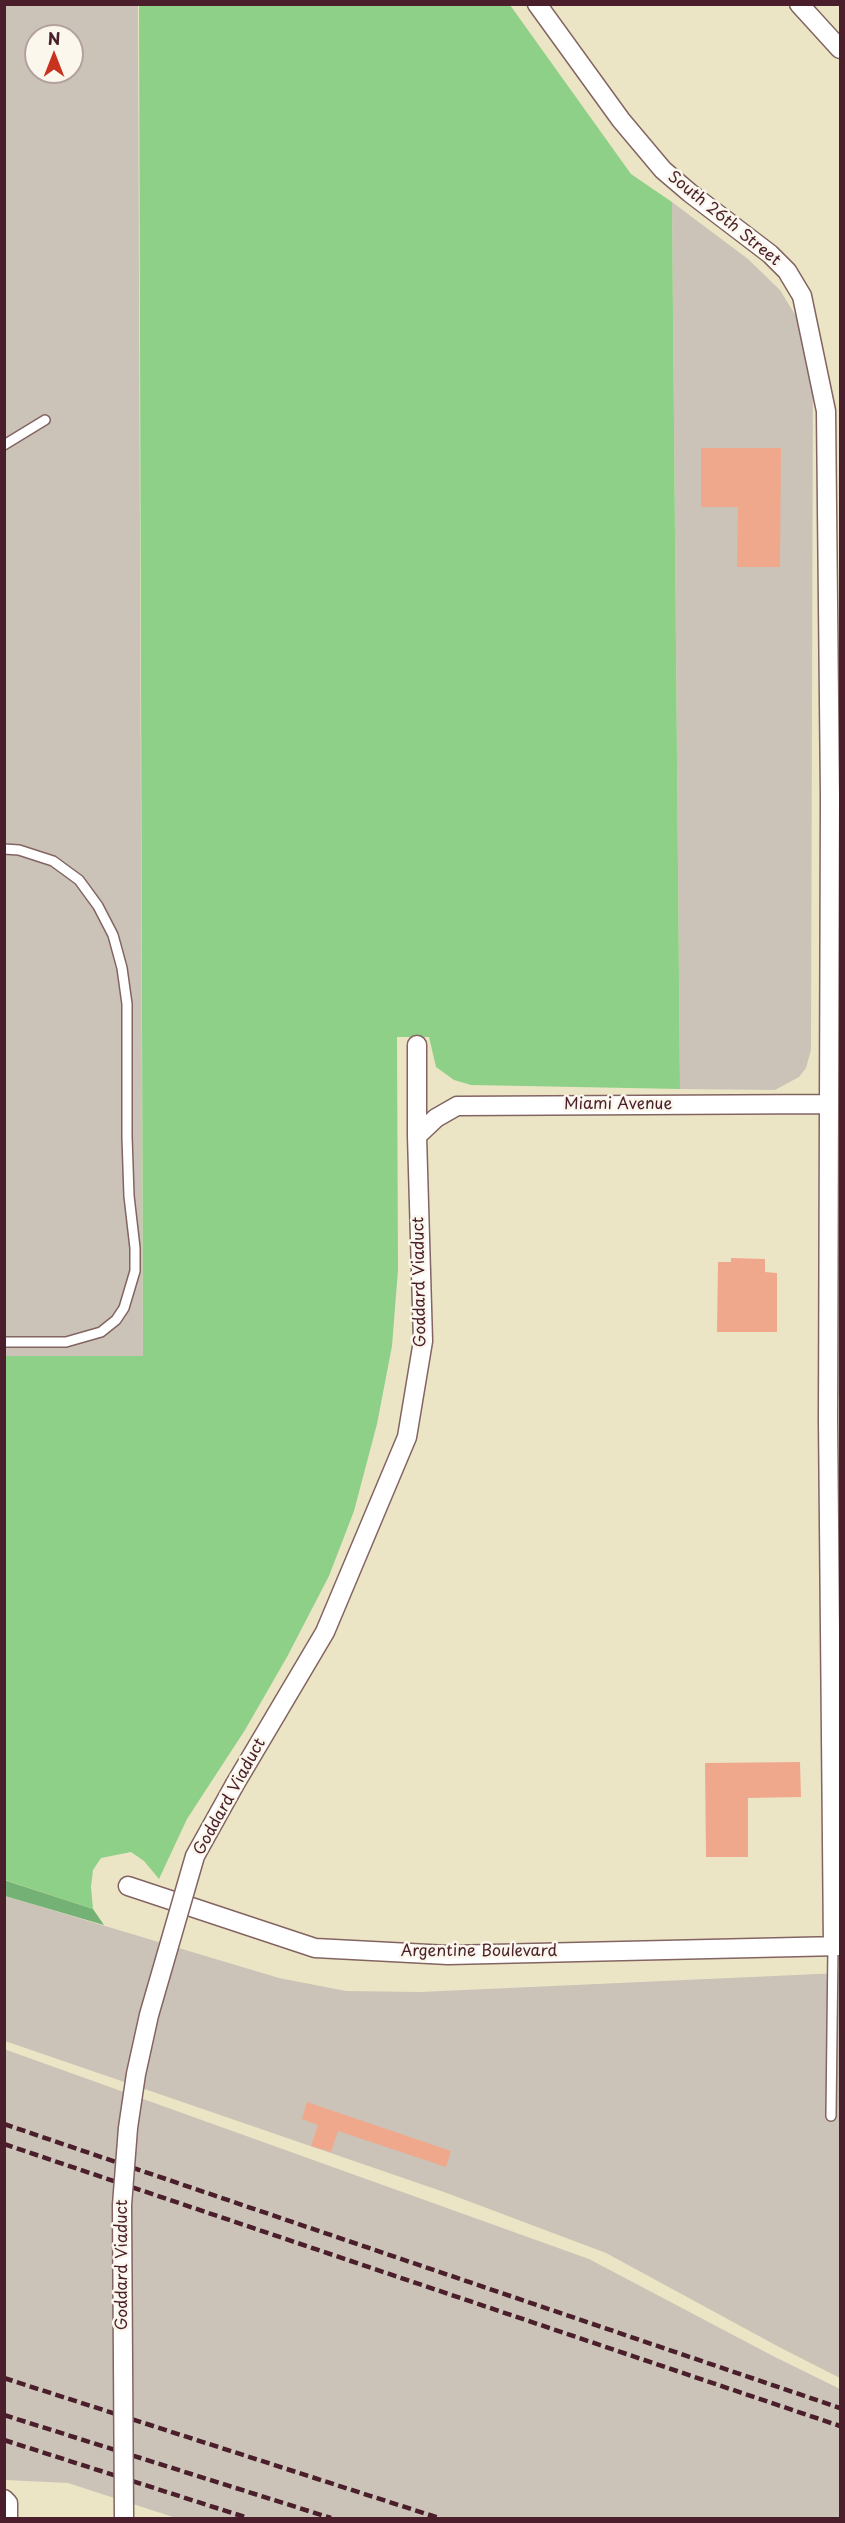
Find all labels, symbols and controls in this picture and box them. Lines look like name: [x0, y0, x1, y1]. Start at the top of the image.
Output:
north arrow: [24, 24, 84, 84]
text: N: [48, 26, 60, 50]
street label: South 26th Street: [664, 168, 784, 270]
street label: Miami Avenue: [564, 1095, 672, 1115]
street label: Goddard Viaduct: [409, 1217, 431, 1347]
street label: Goddard Viaduct: [190, 1735, 270, 1859]
street label: Argentine Boulevard: [401, 1942, 557, 1962]
street label: Goddard Viaduct: [113, 2200, 133, 2330]

